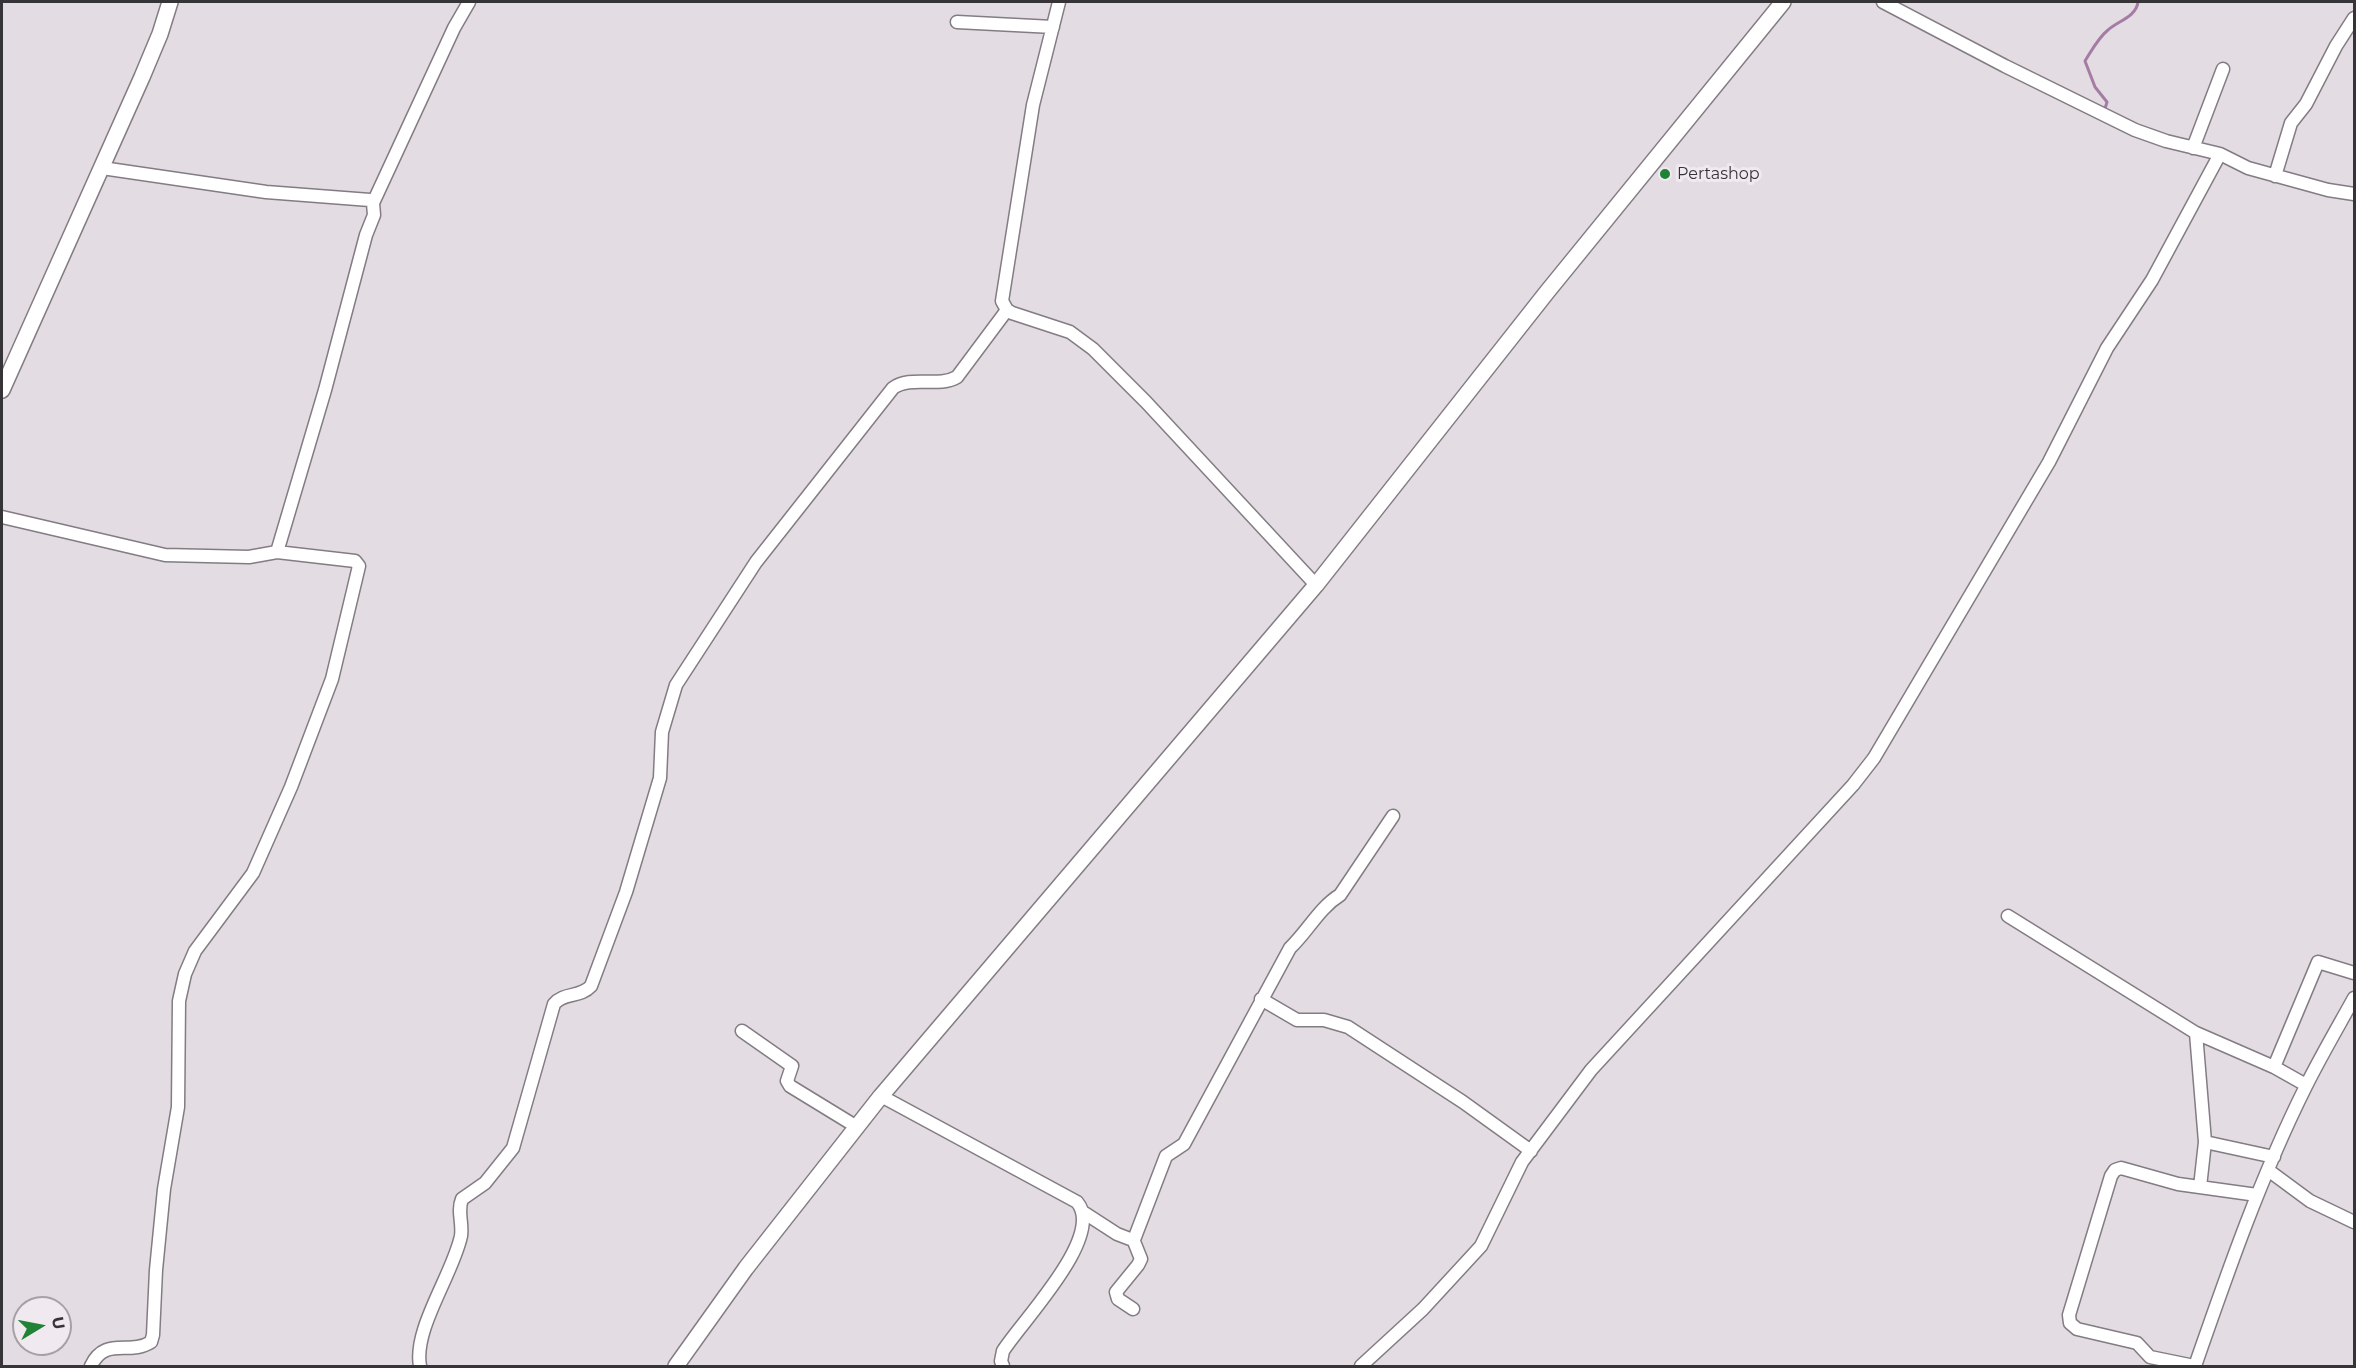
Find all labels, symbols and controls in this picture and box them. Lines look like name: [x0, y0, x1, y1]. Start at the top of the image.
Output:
place label: Pertashop: [1677, 164, 1760, 184]
marker: Pertashop: [1658, 167, 1672, 181]
north arrow: [12, 1296, 72, 1356]
text: U: [48, 1315, 69, 1331]

